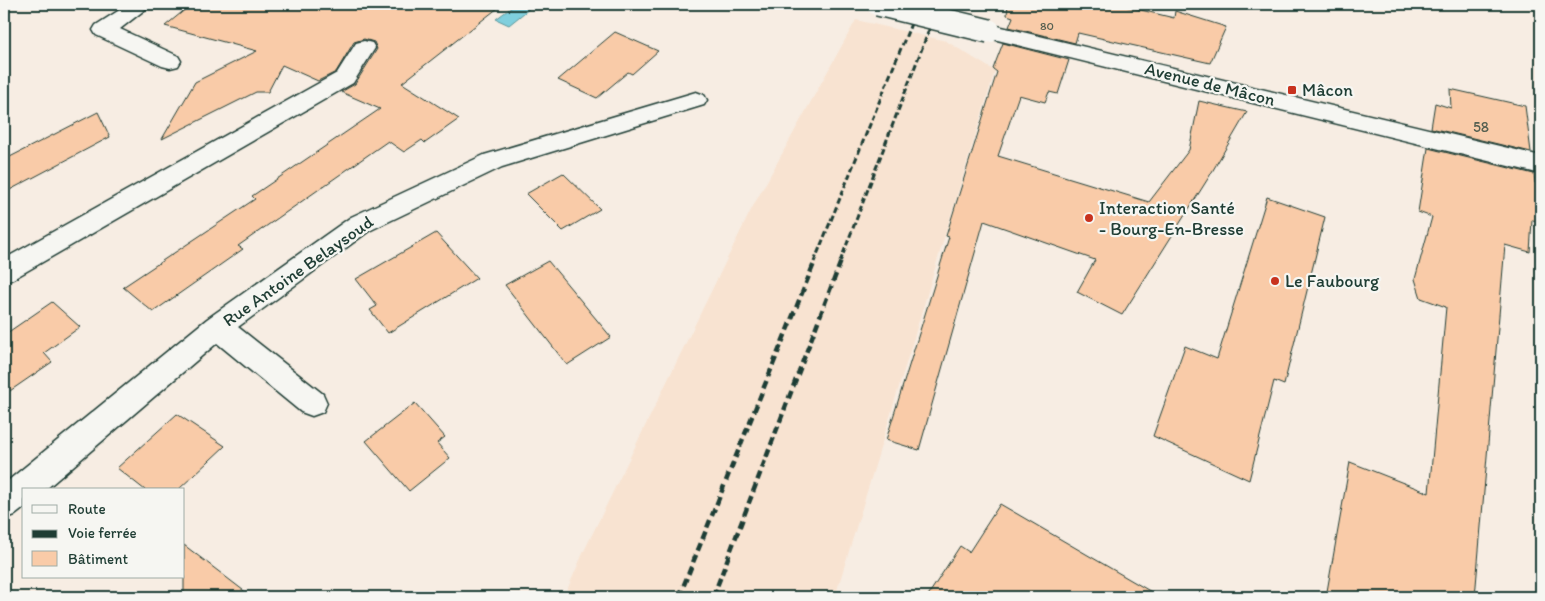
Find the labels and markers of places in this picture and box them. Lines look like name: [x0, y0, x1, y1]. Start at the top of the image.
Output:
place label: Mâcon: [1302, 79, 1353, 101]
marker: Mâcon: [1286, 84, 1298, 96]
place label: Interaction Santé - Bourg-En-Bresse: [1099, 197, 1244, 240]
marker: Interaction Santé - Bourg-En-Bresse: [1083, 212, 1095, 224]
place label: Le Faubourg: [1285, 270, 1380, 292]
marker: Le Faubourg: [1269, 275, 1281, 287]

